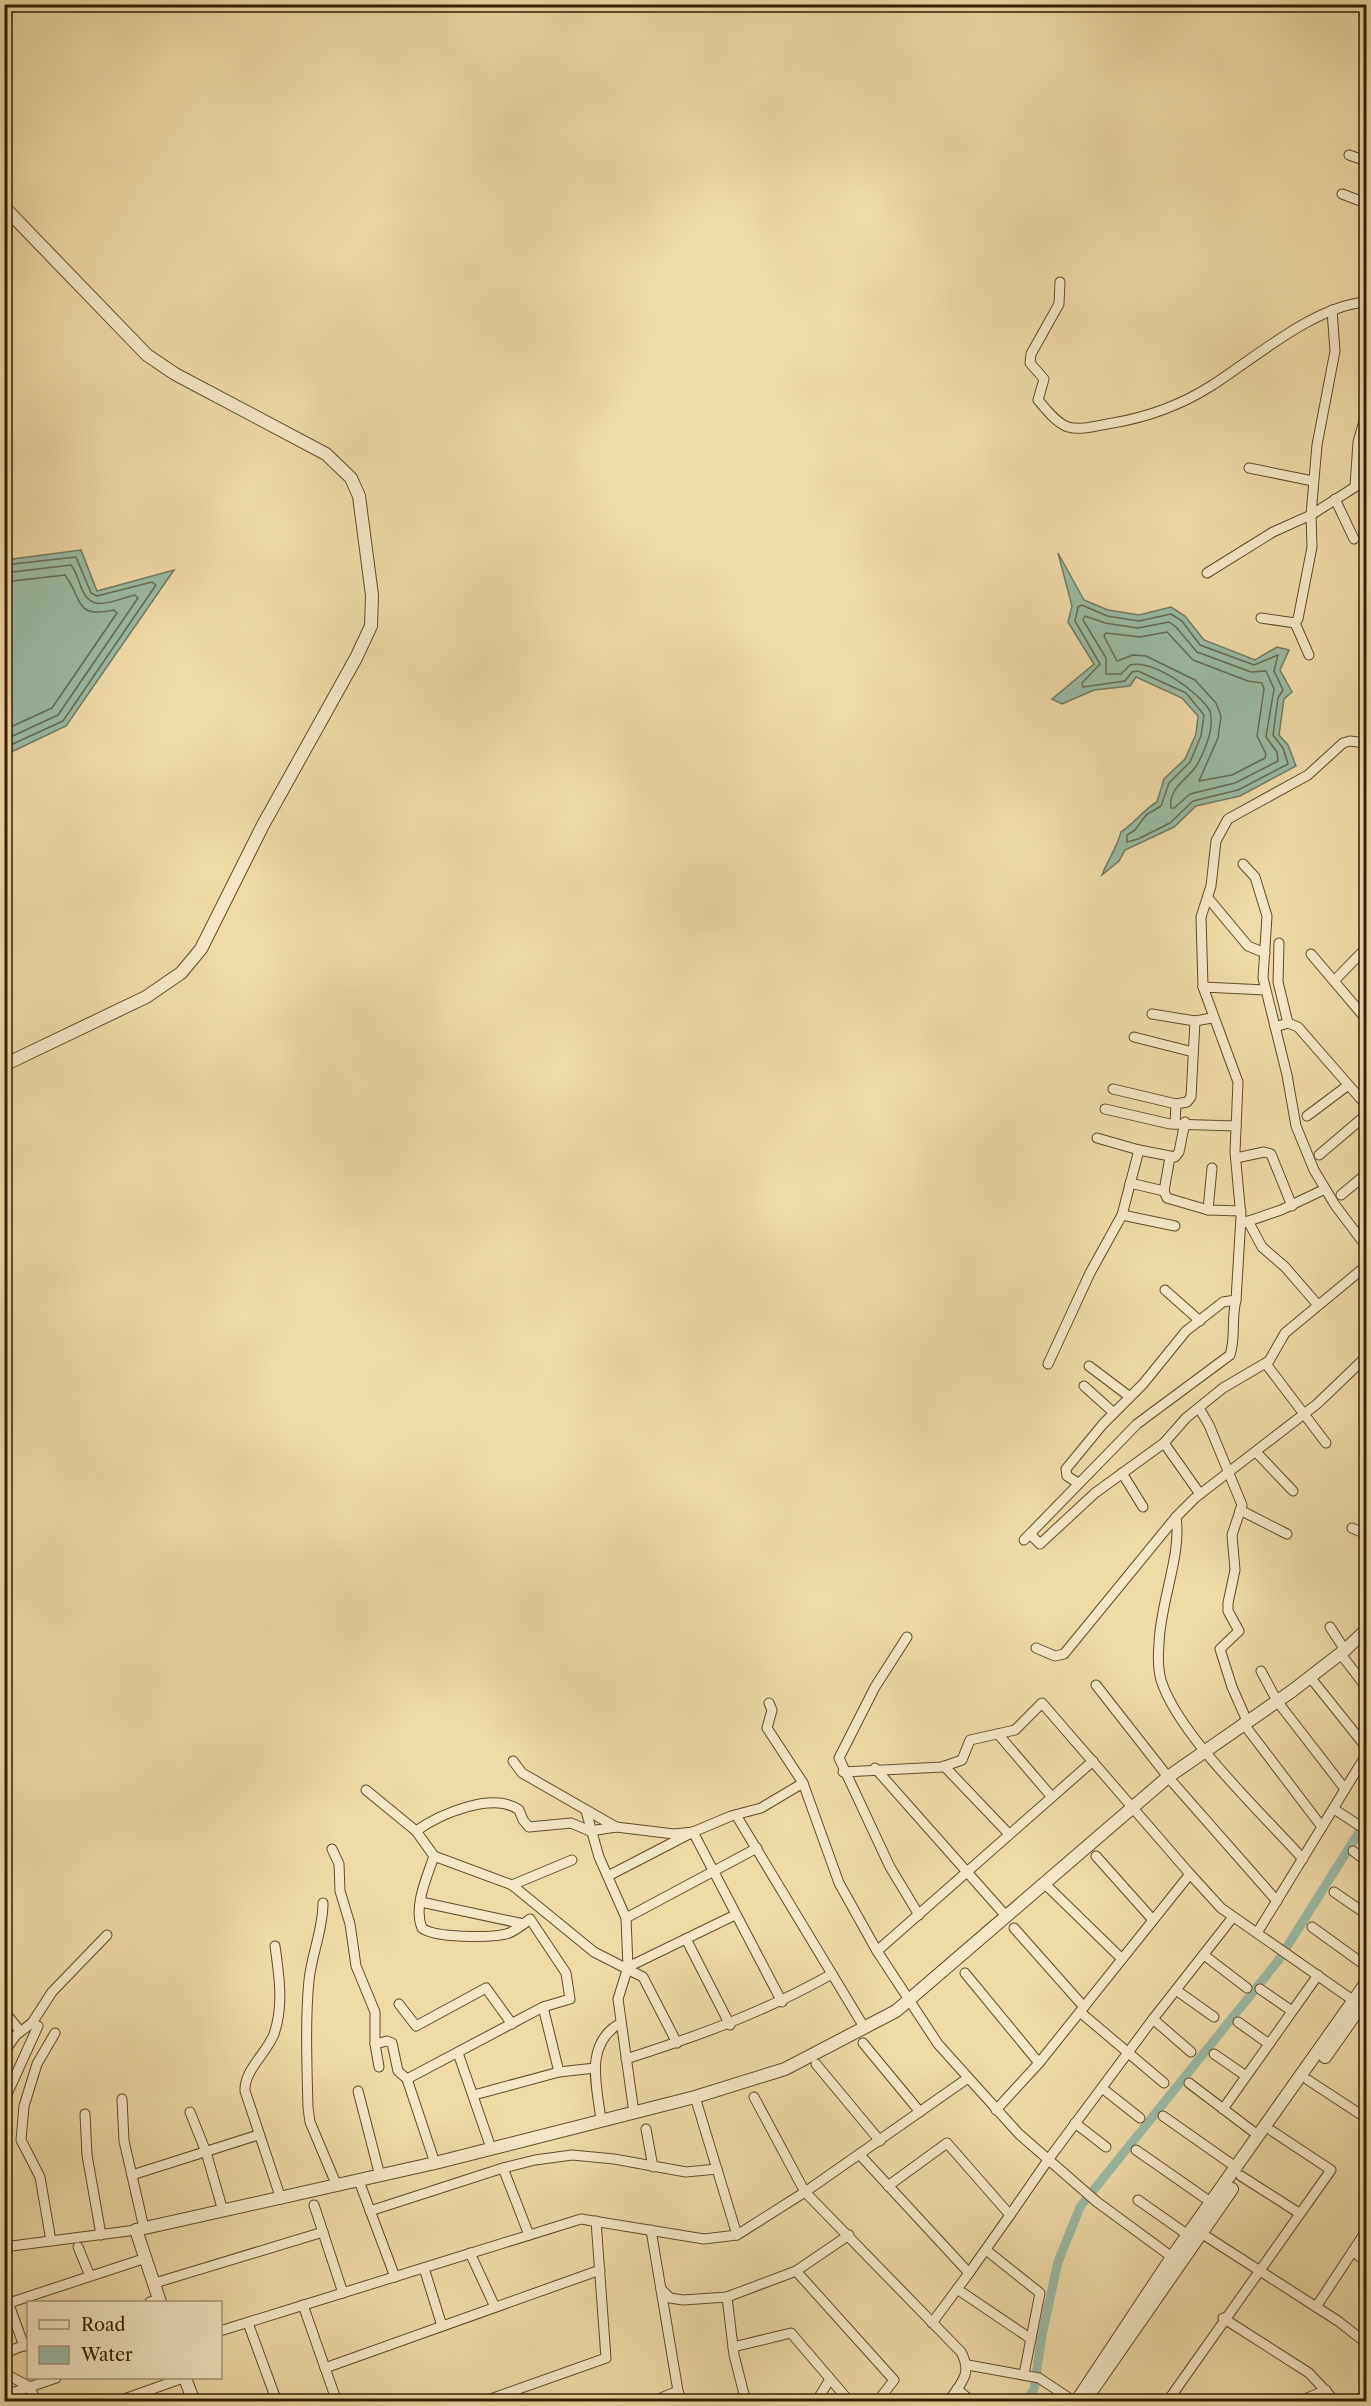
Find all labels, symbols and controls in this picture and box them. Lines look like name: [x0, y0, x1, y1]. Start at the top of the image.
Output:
legend: [27, 2301, 222, 2379]
text: Road: [81, 2314, 126, 2336]
text: Water: [80, 2344, 133, 2366]

